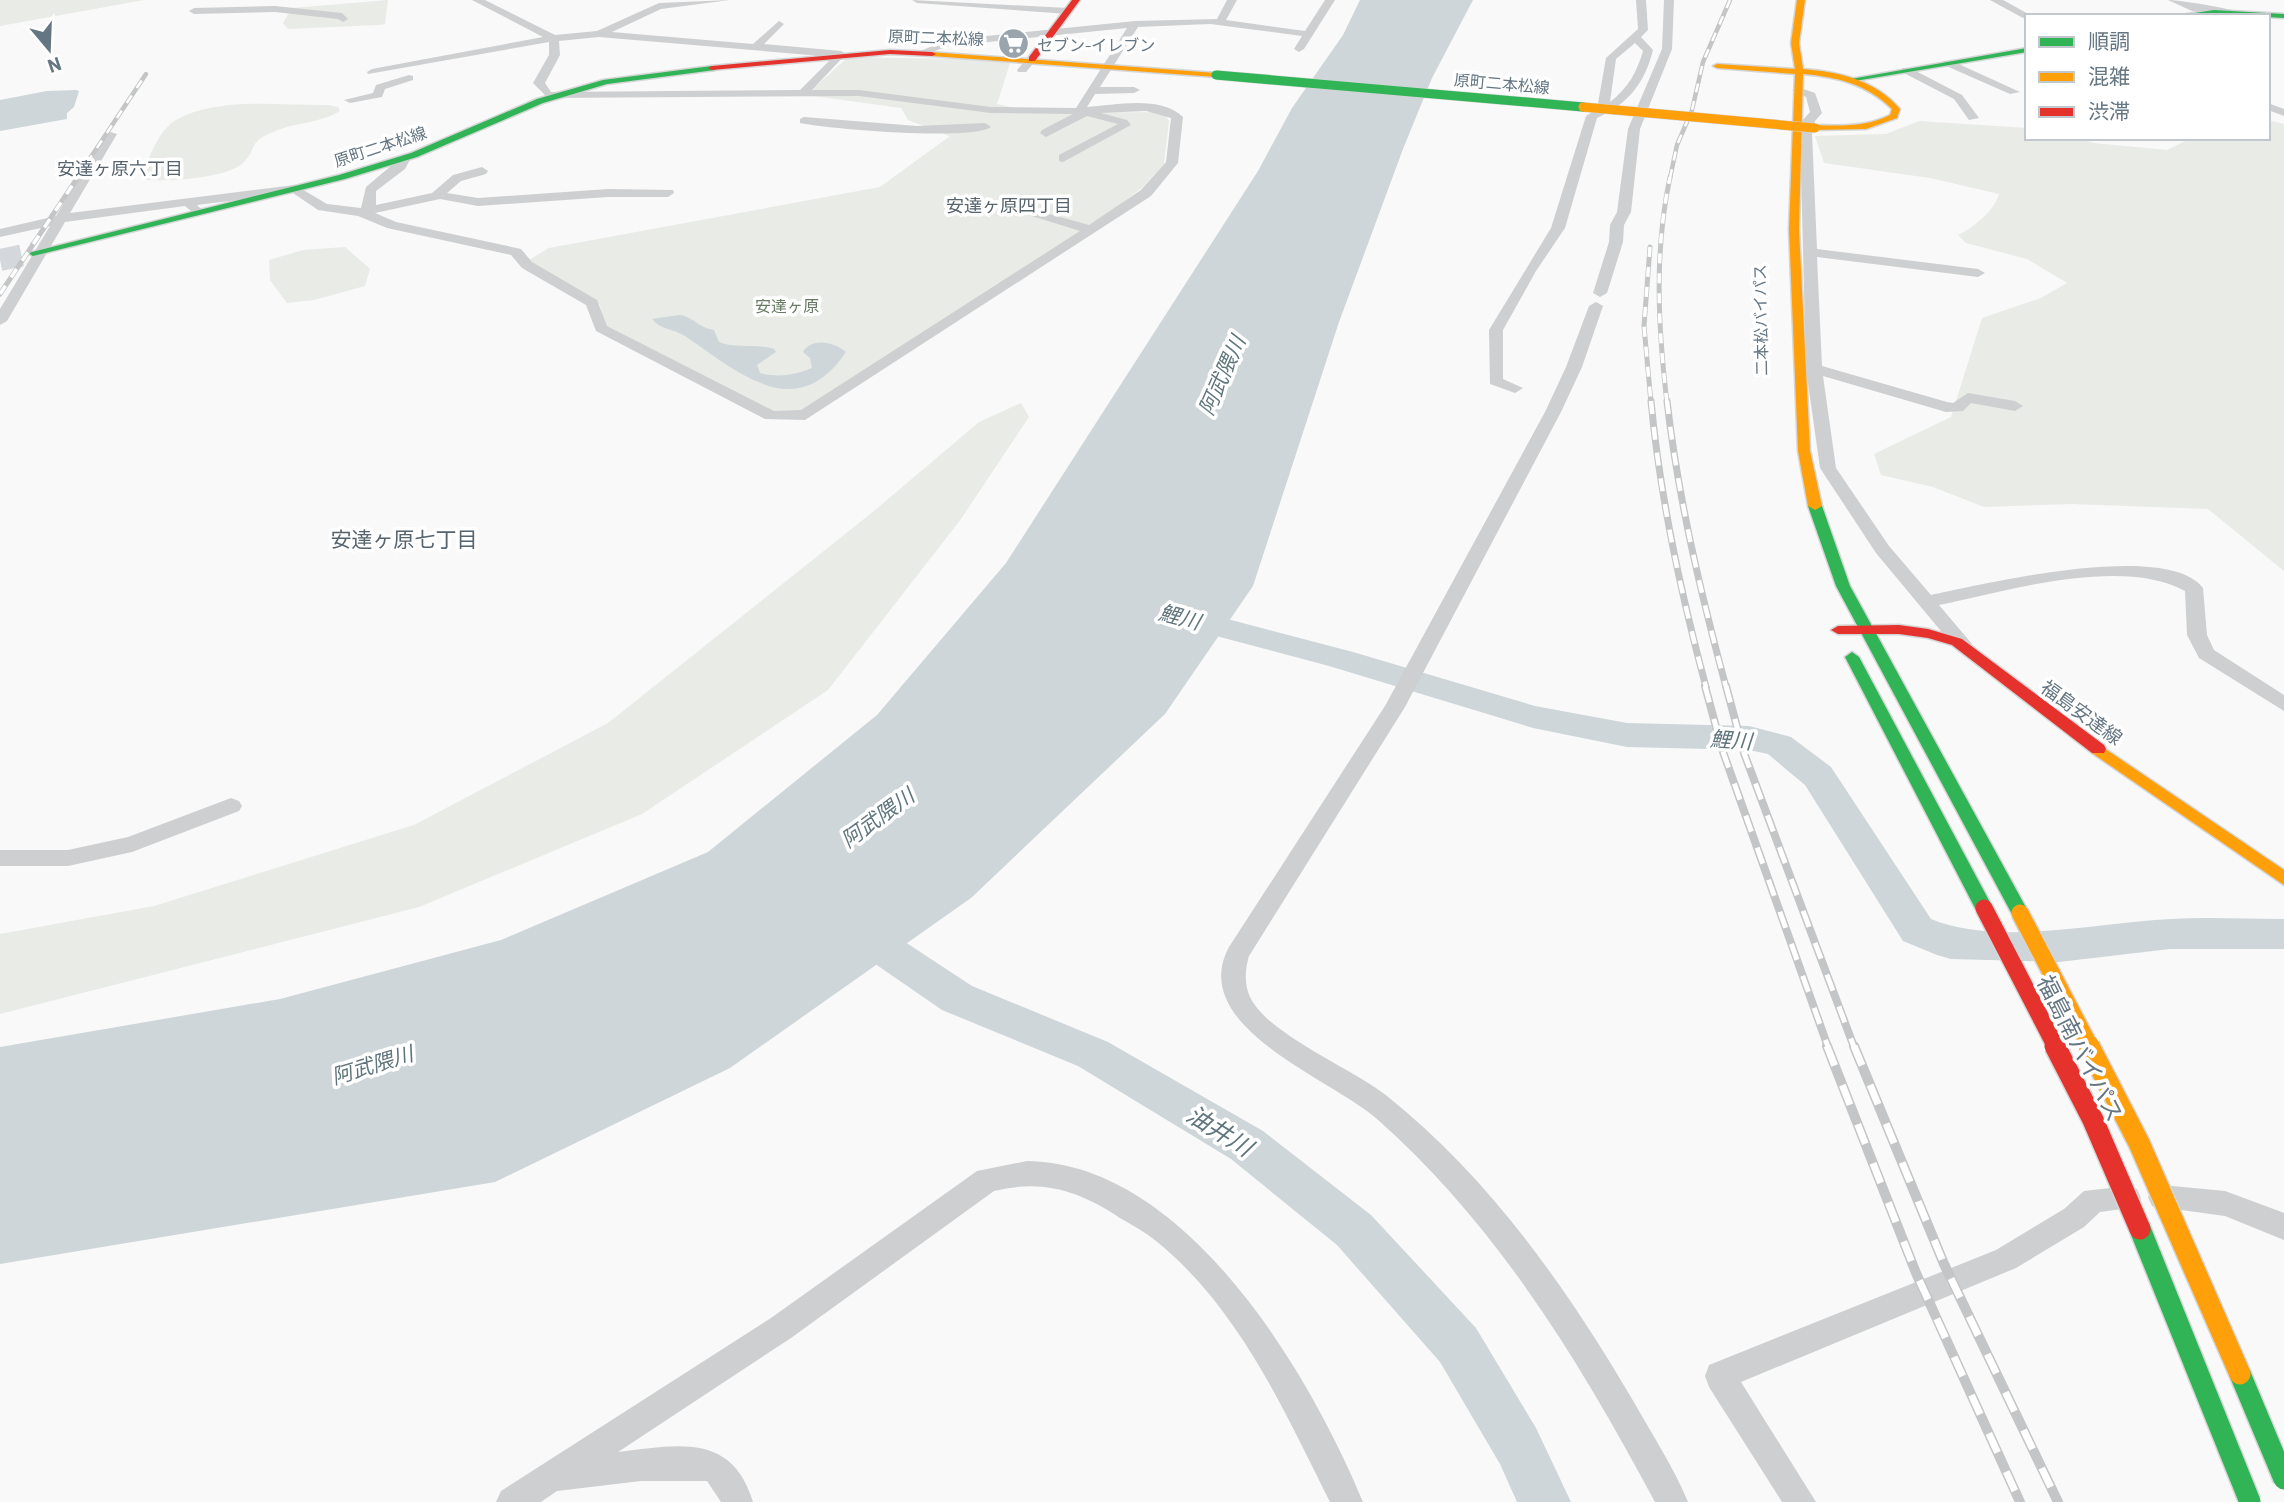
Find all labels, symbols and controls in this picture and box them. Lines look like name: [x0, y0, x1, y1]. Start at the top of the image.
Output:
north arrow: [14, 14, 84, 84]
legend: [2025, 14, 2270, 140]
street label: 原町二本松線: [888, 26, 984, 48]
supermarket icon: セブン-イレブン: [997, 27, 1031, 61]
text: 順調: [2088, 28, 2130, 53]
place label: セブン-イレブン: [1037, 35, 1155, 54]
text: N: [45, 53, 64, 78]
text: 混雑: [2088, 63, 2130, 88]
street label: 原町二本松線: [1453, 69, 1551, 97]
text: 渋滞: [2088, 98, 2130, 123]
street label: 原町二本松線: [331, 122, 429, 170]
district label: 安達ヶ原六丁目: [57, 157, 183, 179]
district label: 安達ヶ原四丁目: [946, 194, 1072, 216]
street label: 二本松バイパス: [1750, 264, 1770, 376]
park label: 安達ヶ原: [755, 296, 819, 315]
water label: 阿武隈川: [1192, 330, 1250, 418]
district label: 安達ヶ原七丁目: [331, 526, 478, 551]
water label: 鯉川: [1156, 598, 1205, 634]
street label: 福島安達線: [2037, 675, 2127, 749]
water label: 鯉川: [1709, 725, 1755, 753]
water label: 阿武隈川: [836, 781, 920, 852]
street label: 福島南バイパス: [2032, 970, 2130, 1126]
water label: 阿武隈川: [328, 1039, 418, 1088]
water label: 油井川: [1182, 1099, 1261, 1163]

